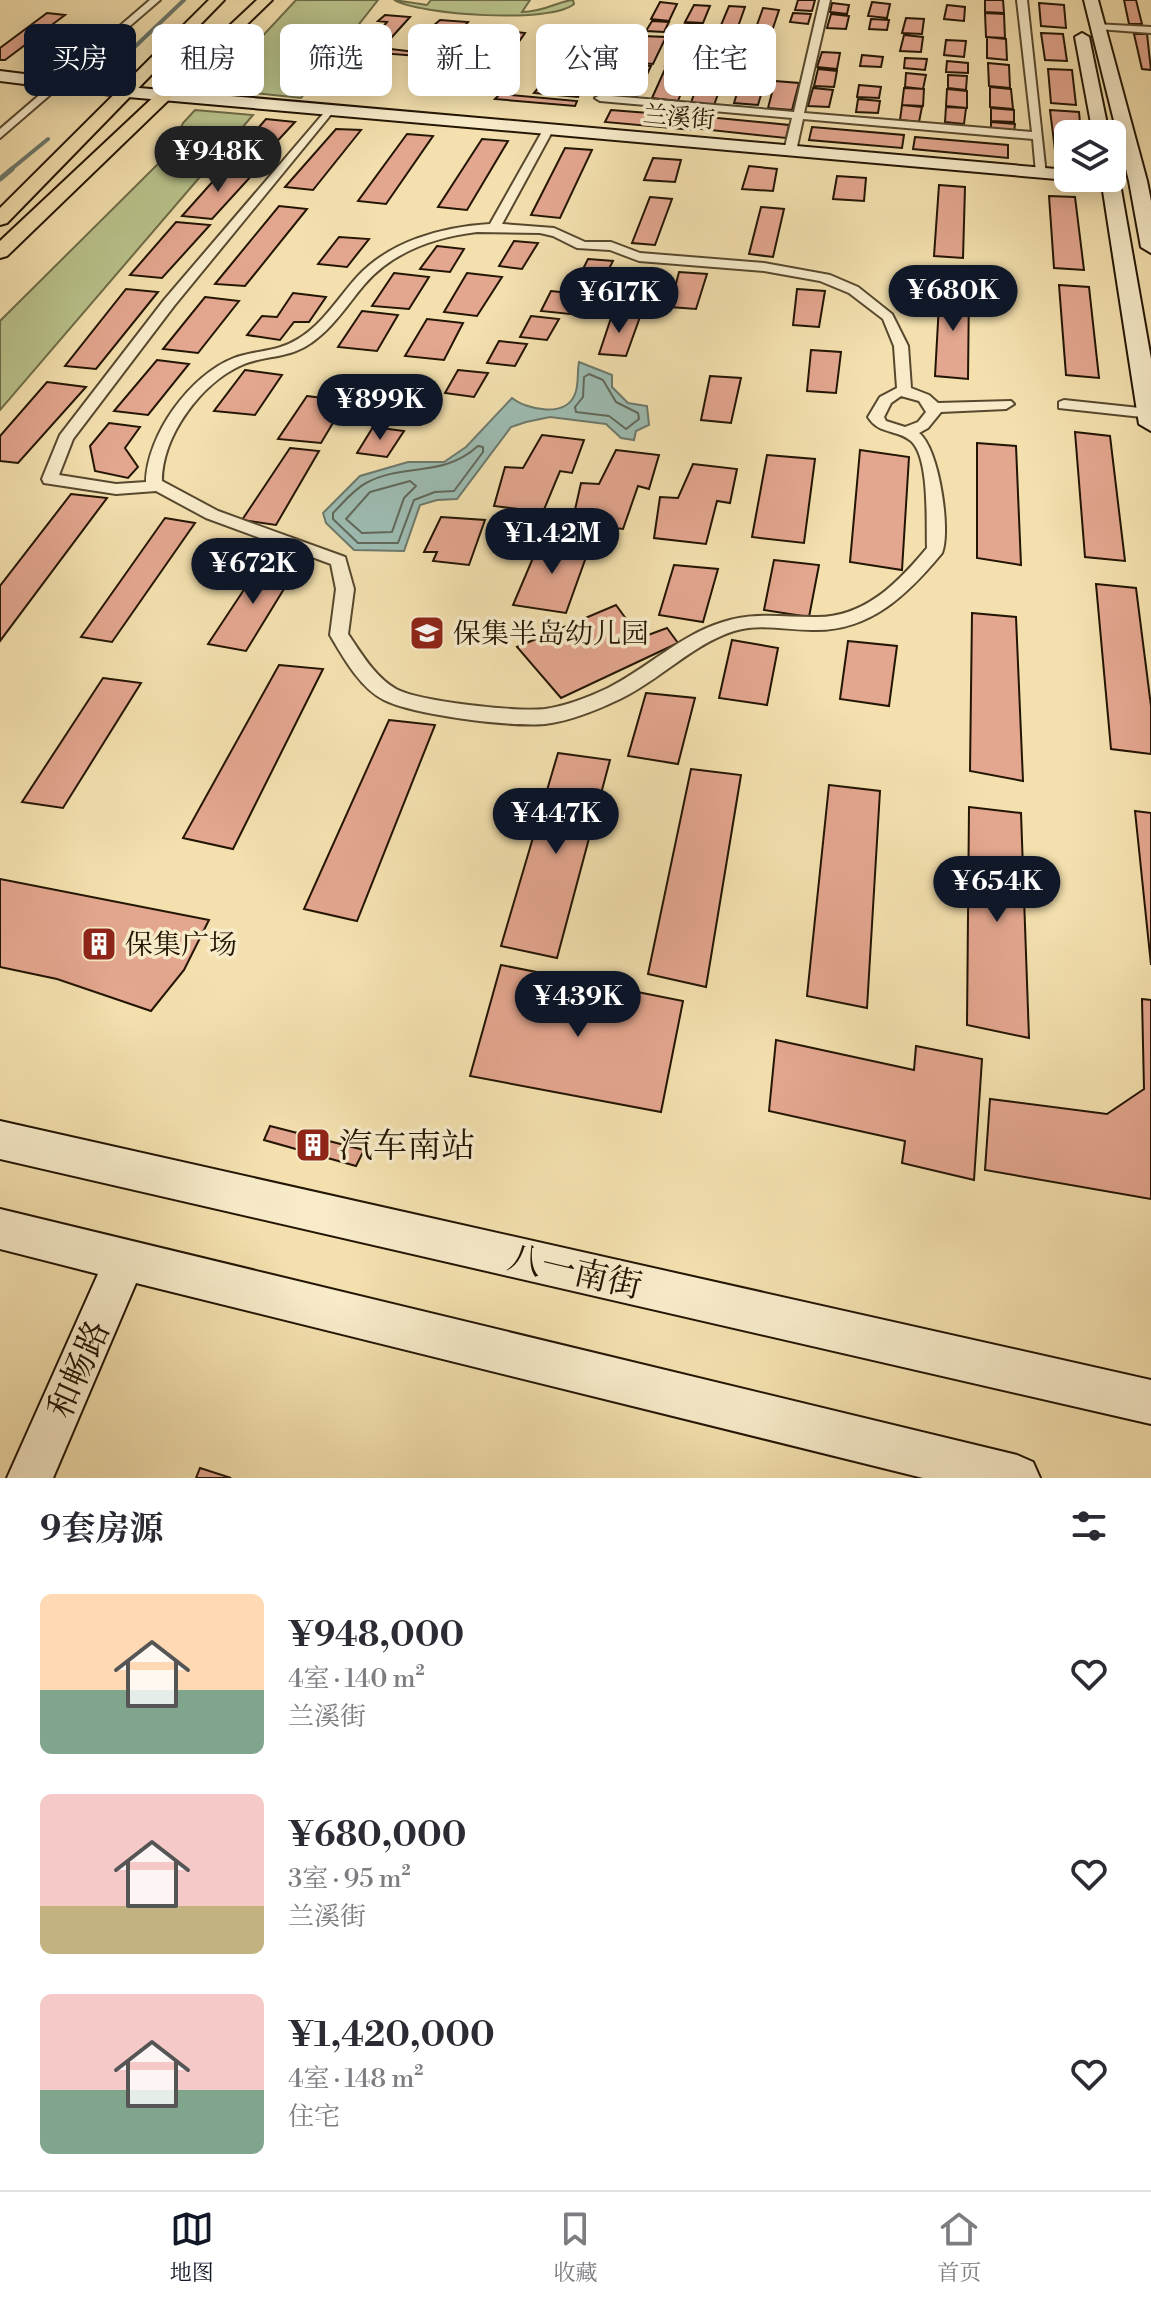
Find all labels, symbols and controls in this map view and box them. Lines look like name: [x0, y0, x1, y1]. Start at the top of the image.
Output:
chip: 买房: [24, 24, 136, 96]
chip: 租房: [152, 24, 264, 96]
chip: 筛选: [280, 24, 392, 96]
chip: 新上: [408, 24, 520, 96]
chip: 公寓: [536, 24, 648, 96]
chip: 住宅: [664, 24, 776, 96]
street label: 兰溪街: [642, 100, 716, 136]
map controls: [1054, 120, 1126, 192]
button: layers: [1054, 120, 1126, 192]
pin: ¥948K: [162, 126, 274, 194]
text: ¥948K: [172, 136, 264, 168]
pin: ¥680K: [897, 265, 1009, 333]
pin: ¥617K: [563, 267, 675, 335]
text: ¥680K: [907, 275, 999, 307]
text: ¥617K: [577, 277, 661, 309]
pin: ¥899K: [324, 374, 436, 442]
text: ¥899K: [335, 384, 425, 416]
pin: ¥1.42M: [487, 508, 617, 576]
text: ¥1.42M: [503, 518, 601, 550]
pin: ¥672K: [197, 538, 309, 606]
text: ¥672K: [209, 548, 297, 580]
school or university icon: 保集半岛幼儿园: [408, 614, 446, 652]
place label: 保集半岛幼儿园: [453, 617, 649, 652]
pin: ¥447K: [500, 788, 612, 856]
text: ¥447K: [511, 798, 601, 830]
pin: ¥654K: [941, 856, 1053, 924]
text: ¥654K: [951, 866, 1043, 898]
building icon: 保集广场: [80, 925, 118, 963]
place label: 保集广场: [125, 928, 237, 963]
pin: ¥439K: [522, 971, 634, 1039]
text: ¥439K: [533, 981, 623, 1013]
building icon: 汽车南站: [294, 1126, 332, 1164]
place label: 汽车南站: [339, 1126, 475, 1168]
street label: 八一南街: [504, 1237, 646, 1309]
street label: 和畅路: [40, 1315, 120, 1425]
icon: filters: [1067, 1504, 1111, 1548]
text: 9套房源: [40, 1509, 163, 1551]
text: ¥948,000: [288, 1615, 464, 1657]
icon: home: [104, 1626, 200, 1722]
icon: heart: [1067, 1652, 1111, 1696]
text: 4室 · 140 m²: [288, 1663, 425, 1695]
text: 兰溪街: [288, 1701, 366, 1733]
text: ¥680,000: [288, 1815, 466, 1857]
icon: home: [104, 1826, 200, 1922]
icon: heart: [1067, 1852, 1111, 1896]
text: 3室 · 95 m²: [288, 1863, 411, 1895]
text: 兰溪街: [288, 1901, 366, 1933]
text: ¥1,420,000: [288, 2015, 495, 2057]
icon: home: [104, 2026, 200, 2122]
icon: heart: [1067, 2052, 1111, 2096]
text: 4室 · 148 m²: [288, 2063, 423, 2095]
text: 住宅: [288, 2101, 340, 2133]
tab: 地图: [170, 2207, 214, 2287]
tab: 收藏: [553, 2207, 597, 2287]
tab: 首页: [937, 2207, 981, 2287]

